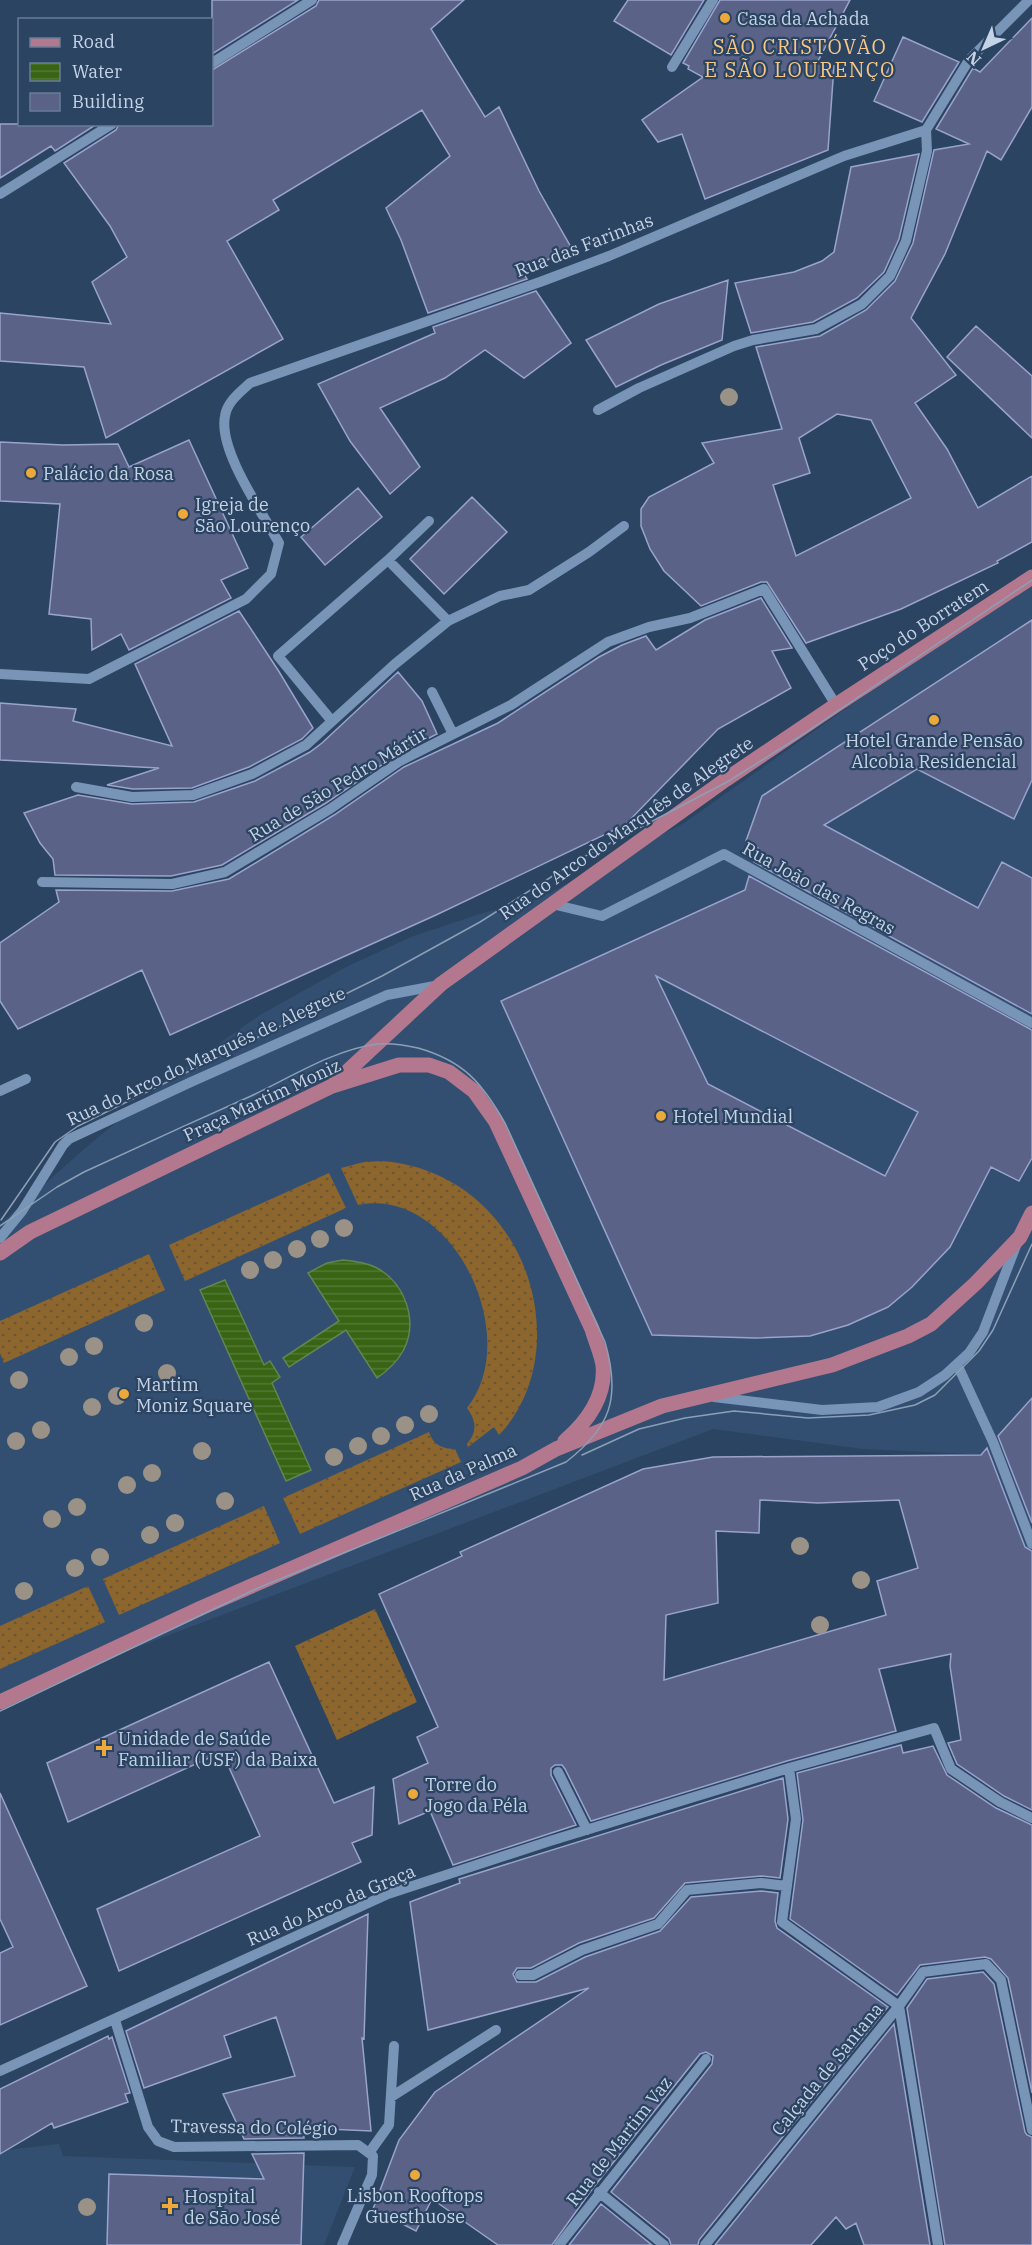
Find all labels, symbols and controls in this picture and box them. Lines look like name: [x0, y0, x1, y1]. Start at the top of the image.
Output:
place label: Casa da Achada: [737, 7, 870, 30]
marker: Casa da Achada: [718, 11, 732, 25]
legend: [18, 18, 213, 126]
north arrow: [954, 18, 1014, 78]
text: Road: [72, 30, 115, 53]
district label: SÃO CRISTÓVÃO E SÃO LOURENÇO: [704, 33, 896, 83]
text: N: [962, 47, 985, 70]
text: Water: [72, 60, 122, 83]
text: Building: [72, 90, 144, 113]
street label: Rua das Farinhas: [512, 208, 656, 282]
place label: Palácio da Rosa: [43, 462, 174, 485]
marker: Palácio da Rosa: [24, 466, 38, 480]
place label: Igreja de São Lourenço: [195, 493, 310, 537]
marker: Igreja de São Lourenço: [176, 507, 190, 521]
street label: Poço do Borratem: [853, 574, 993, 676]
marker: Hotel Grande Pensão Alcobia Residencial: [927, 713, 941, 727]
street label: Rua de São Pedro Mártir: [245, 722, 431, 846]
place label: Hotel Grande Pensão Alcobia Residencial: [845, 729, 1023, 773]
street label: Rua do Arco do Marquês de Alegrete: [495, 731, 757, 925]
street label: Rua João das Regras: [739, 836, 899, 940]
street label: Rua do Arco do Marquês de Alegrete: [63, 981, 349, 1131]
street label: Praça Martim Moniz: [180, 1053, 344, 1147]
place label: Hotel Mundial: [673, 1105, 793, 1128]
marker: Hotel Mundial: [654, 1109, 668, 1123]
place label: Martim Moniz Square: [136, 1373, 252, 1417]
marker: Martim Moniz Square: [117, 1387, 131, 1401]
street label: Rua da Palma: [406, 1438, 520, 1506]
place label: Unidade de Saúde Familiar (USF) da Baixa: [118, 1727, 318, 1771]
marker: Unidade de Saúde Familiar (USF) da Baixa: [95, 1739, 113, 1757]
place label: Torre do Jogo da Péla: [425, 1773, 528, 1817]
marker: Torre do Jogo da Péla: [406, 1787, 420, 1801]
street label: Rua do Arco da Graça: [243, 1859, 419, 1951]
street label: Calçada de Santana: [766, 1998, 888, 2140]
street label: Rua de Martim Vaz: [561, 2071, 677, 2211]
street label: Travessa do Colégio: [170, 2114, 338, 2140]
marker: Lisbon Rooftops Guesthuose: [408, 2168, 422, 2182]
place label: Lisbon Rooftops Guesthuose: [347, 2184, 483, 2228]
place label: Hospital de São José: [184, 2185, 280, 2229]
marker: Hospital de São José: [161, 2197, 179, 2215]

